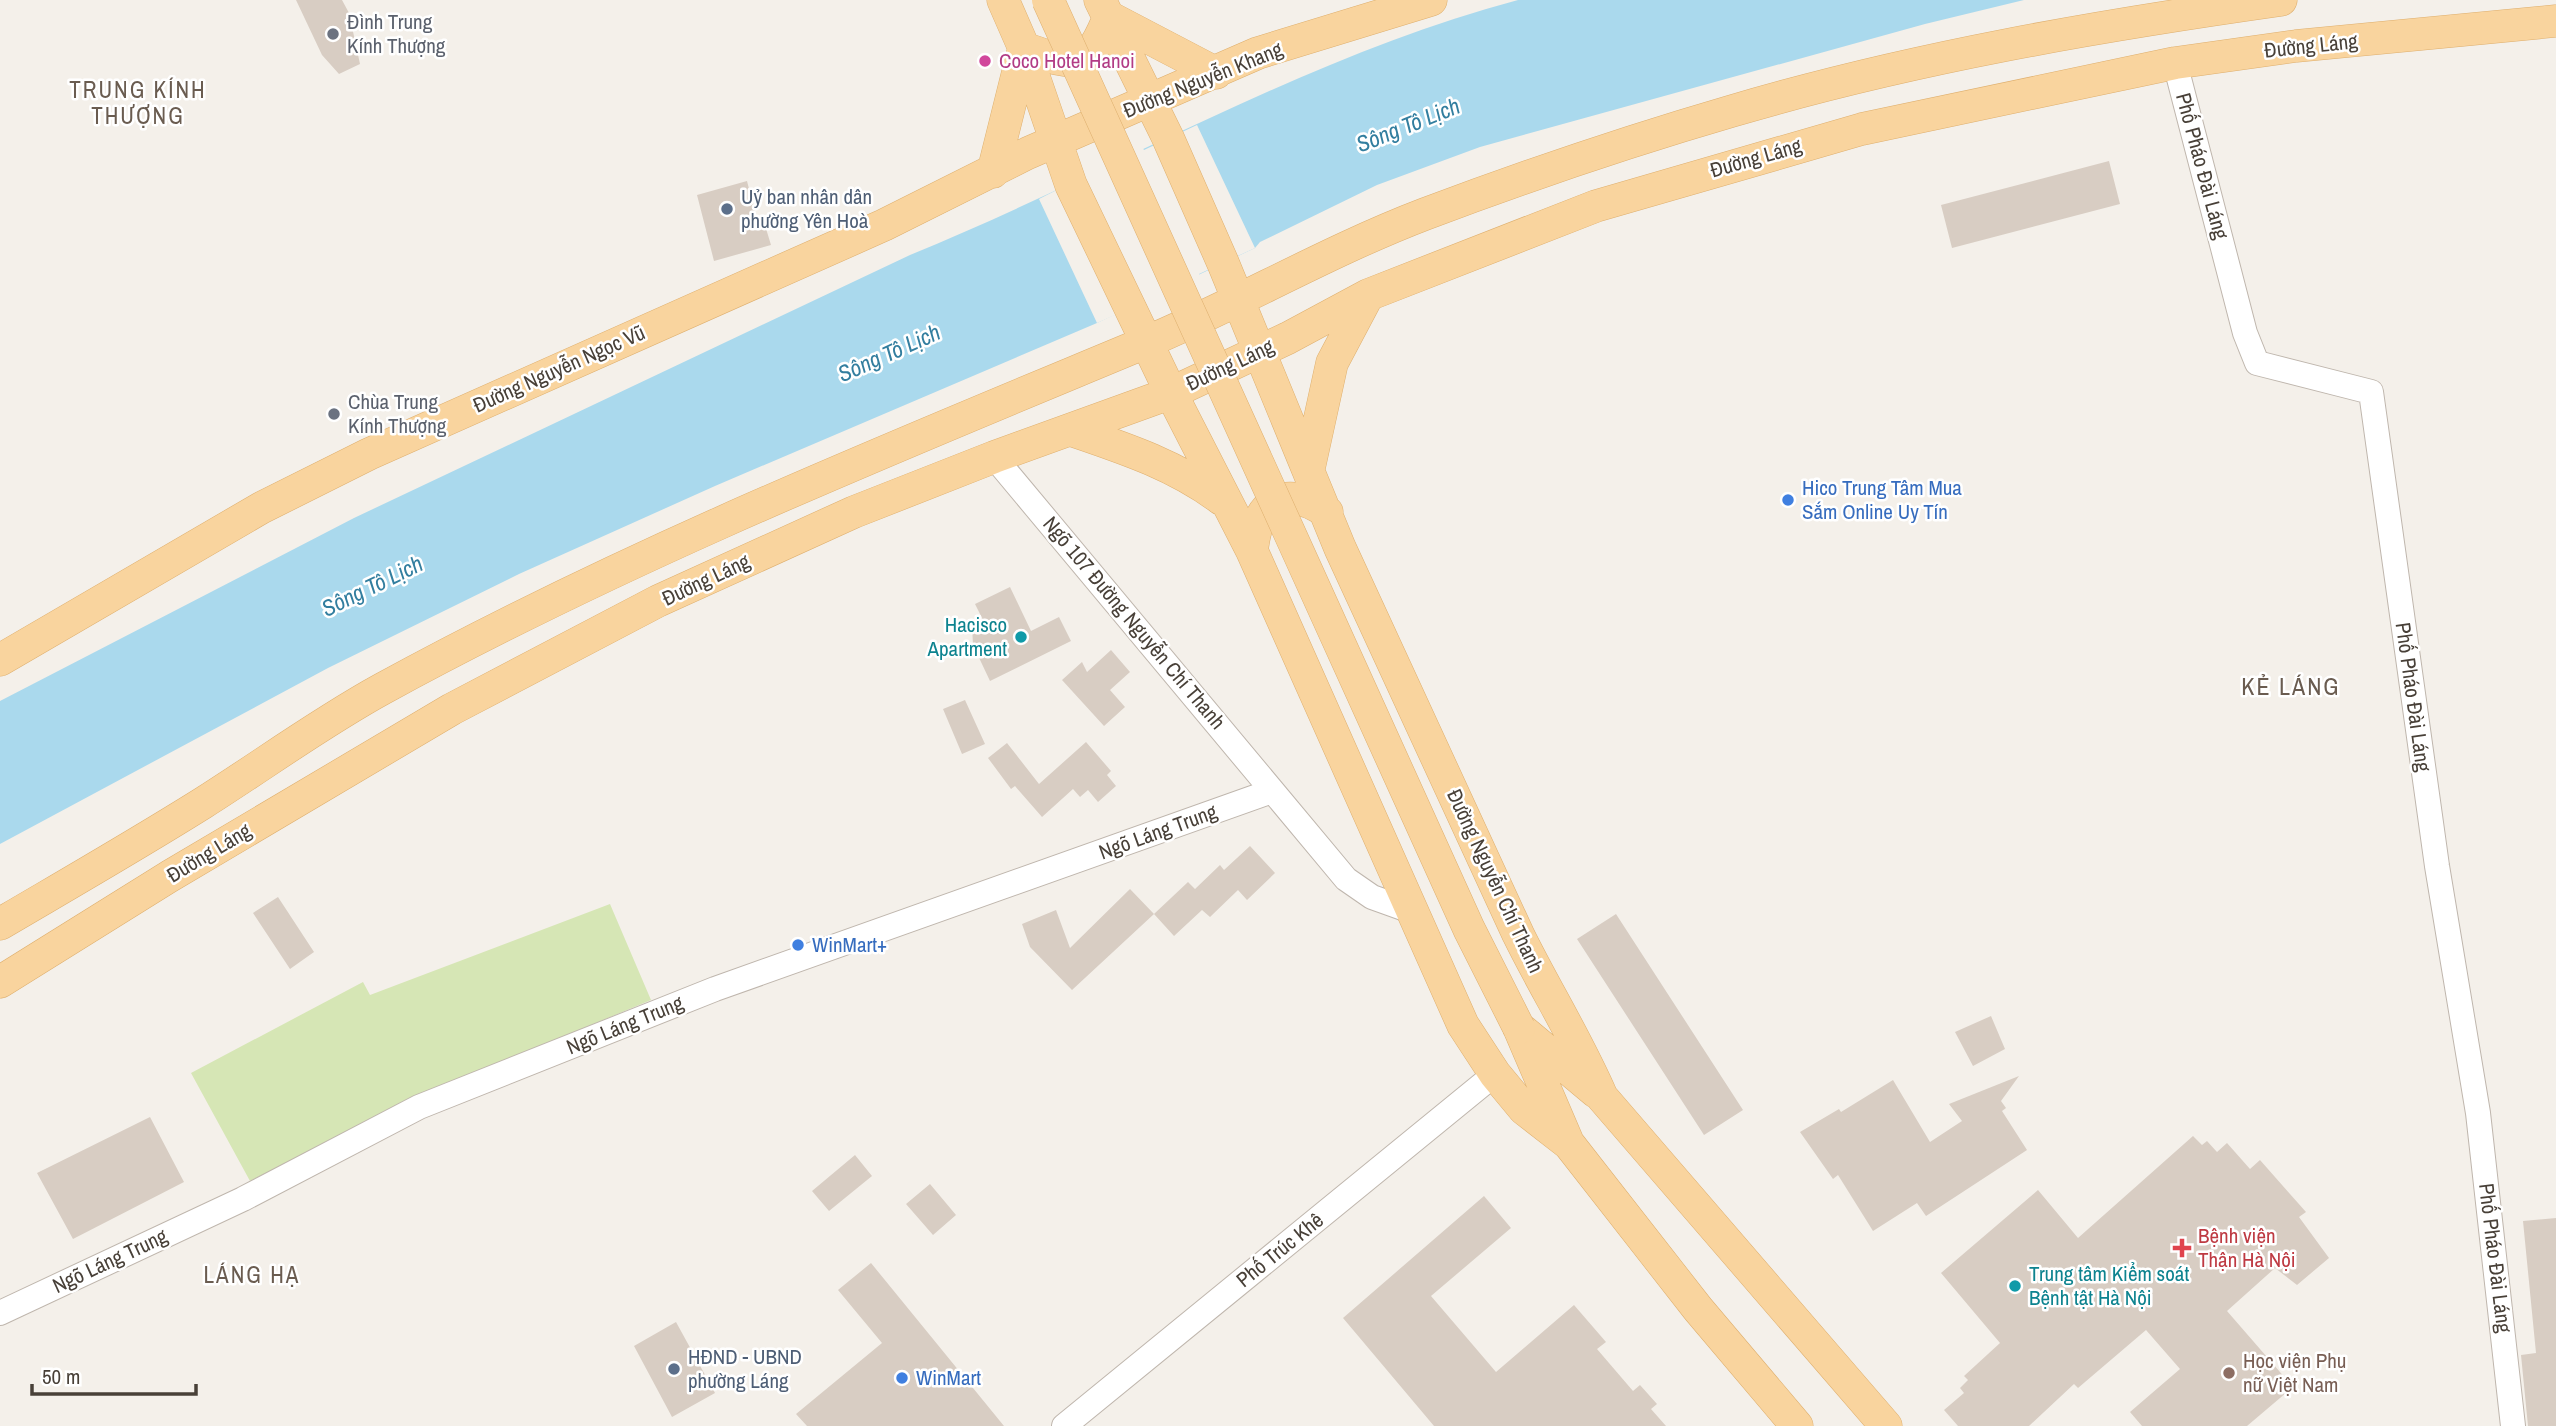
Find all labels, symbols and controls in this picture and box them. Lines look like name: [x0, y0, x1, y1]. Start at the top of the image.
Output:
place label: Đình Trung Kính Thượng: [347, 7, 446, 60]
marker: Đình Trung Kính Thượng: [325, 26, 341, 42]
street label: Đường Láng: [2263, 26, 2360, 65]
street label: Đường Nguyễn Khang: [1119, 34, 1287, 125]
place label: Coco Hotel Hanoi: [999, 46, 1135, 75]
marker: Coco Hotel Hanoi: [977, 53, 993, 69]
district label: TRUNG KÍNH THƯỢNG: [69, 74, 207, 131]
water label: Sông Tô Lịch: [1351, 90, 1464, 159]
street label: Phố Pháo Đài Láng: [2169, 90, 2236, 243]
street label: Đường Láng: [1707, 131, 1805, 184]
place label: Uỷ ban nhân dân phường Yên Hoà: [741, 182, 872, 235]
marker: Uỷ ban nhân dân phường Yên Hoà: [719, 201, 735, 217]
water label: Sông Tô Lịch: [833, 316, 945, 389]
street label: Đường Nguyễn Ngọc Vũ: [468, 318, 649, 419]
street label: Đường Láng: [1181, 331, 1279, 398]
place label: Chùa Trung Kính Thượng: [348, 387, 447, 440]
marker: Chùa Trung Kính Thượng: [326, 406, 342, 422]
place label: Hico Trung Tâm Mua Sắm Online Uy Tín: [1802, 473, 1962, 526]
marker: Hico Trung Tâm Mua Sắm Online Uy Tín: [1780, 492, 1796, 508]
street label: Ngõ 107 Đường Nguyễn Chí Thanh: [1037, 510, 1232, 735]
street label: Đường Láng: [657, 546, 755, 613]
water label: Sông Tô Lịch: [316, 548, 428, 623]
place label: Hacisco Apartment: [927, 610, 1007, 663]
street label: Phố Pháo Đài Láng: [2389, 620, 2438, 774]
marker: Hacisco Apartment: [1013, 629, 1029, 645]
district label: KẺ LÁNG: [2241, 670, 2341, 702]
street label: Đường Nguyễn Chí Thanh: [1440, 784, 1551, 977]
street label: Ngõ Láng Trung: [1095, 797, 1221, 866]
street label: Đường Láng: [161, 816, 257, 889]
place label: WinMart+: [812, 930, 887, 959]
marker: WinMart+: [790, 937, 806, 953]
street label: Ngõ Láng Trung: [562, 988, 688, 1061]
street label: Phố Pháo Đài Láng: [2472, 1182, 2519, 1335]
street label: Phố Trúc Khê: [1230, 1206, 1329, 1294]
street label: Ngõ Láng Trung: [48, 1221, 172, 1300]
place label: Bệnh viện Thận Hà Nội: [2198, 1221, 2296, 1274]
marker: Bệnh viện Thận Hà Nội: [2172, 1238, 2192, 1258]
district label: LÁNG HẠ: [204, 1259, 300, 1290]
place label: Trung tâm Kiểm soát Bệnh tật Hà Nội: [2029, 1259, 2189, 1312]
marker: Trung tâm Kiểm soát Bệnh tật Hà Nội: [2007, 1278, 2023, 1294]
place label: HĐND - UBND phường Láng: [688, 1342, 802, 1395]
place label: Học viện Phụ nữ Việt Nam: [2243, 1346, 2346, 1399]
scale bar: [32, 1352, 196, 1396]
marker: HĐND - UBND phường Láng: [666, 1361, 682, 1377]
text: 50 m: [42, 1362, 80, 1391]
place label: WinMart: [916, 1363, 981, 1392]
marker: Học viện Phụ nữ Việt Nam: [2221, 1365, 2237, 1381]
marker: WinMart: [894, 1370, 910, 1386]

